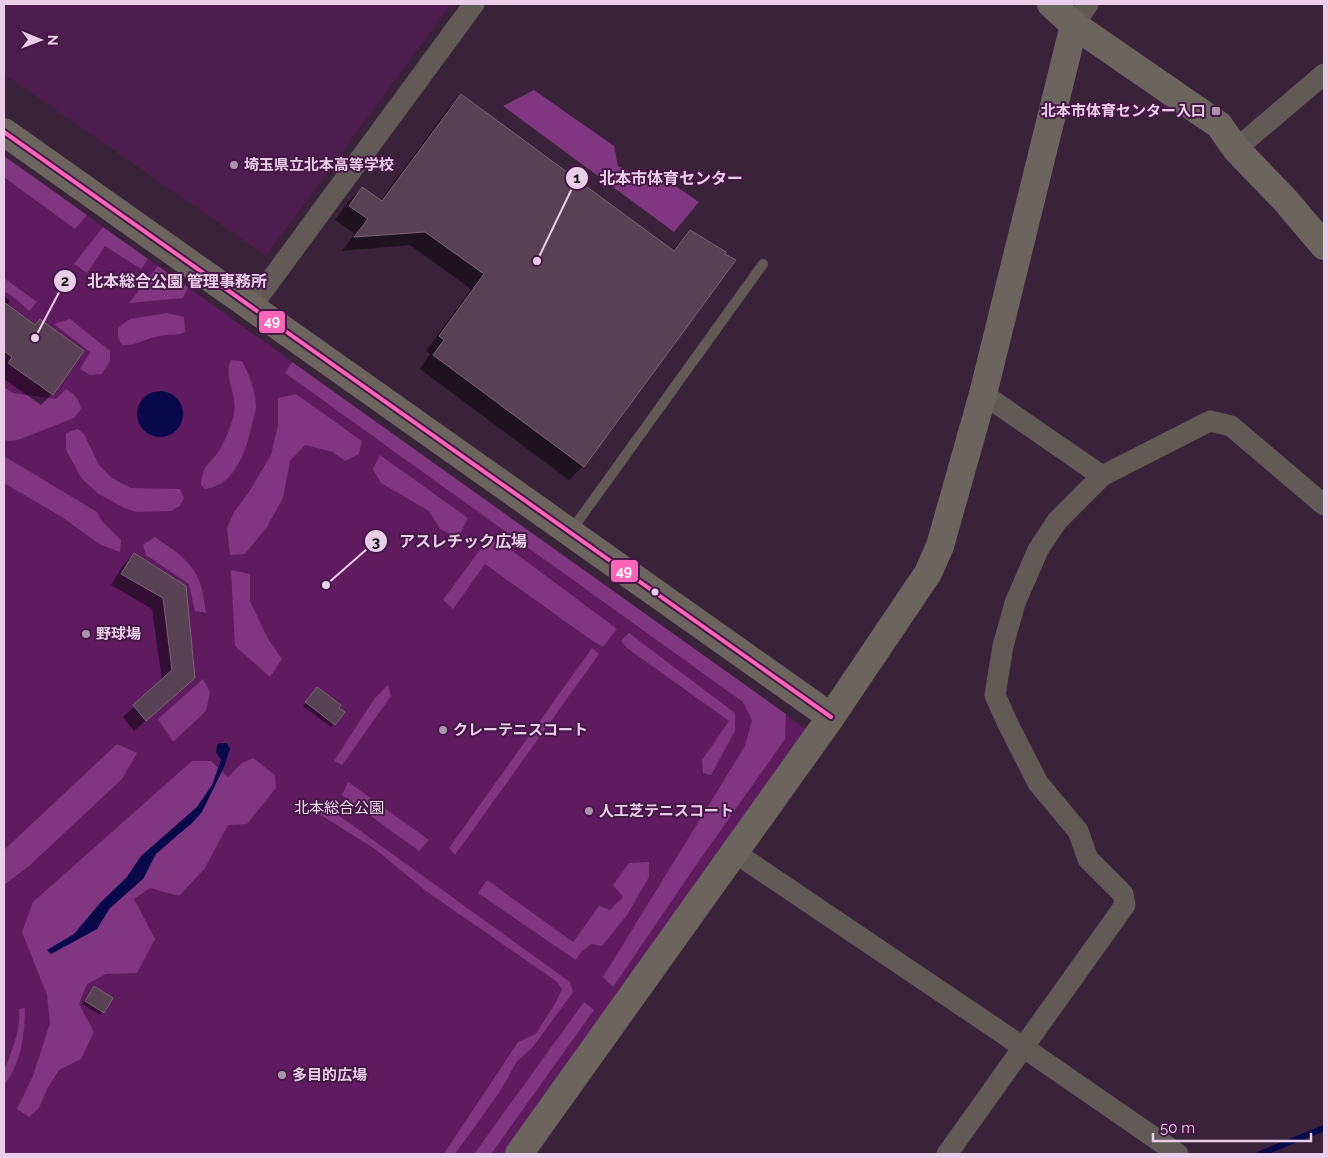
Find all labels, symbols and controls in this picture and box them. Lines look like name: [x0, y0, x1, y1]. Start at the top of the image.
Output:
north arrow: [15, 15, 65, 65]
text: N: [45, 35, 61, 46]
place label: 北本市体育センター入口: [1041, 102, 1206, 120]
marker: 北本市体育センター入口: [1210, 105, 1222, 117]
place label: 埼玉県立北本高等学校: [244, 156, 394, 174]
marker: 埼玉県立北本高等学校: [228, 159, 240, 171]
callout: 北本市体育センター: [564, 163, 753, 194]
text: 1: [573, 169, 581, 187]
text: 北本市体育センター: [599, 169, 743, 188]
callout: 北本総合公園 管理事務所: [52, 266, 277, 297]
text: 2: [61, 272, 69, 290]
text: 北本総合公園 管理事務所: [87, 272, 267, 291]
line badge: 49: [258, 310, 286, 334]
text: 49: [264, 313, 280, 329]
callout: アスレチック広場: [364, 526, 537, 557]
text: アスレチック広場: [399, 532, 527, 551]
text: 3: [372, 533, 380, 551]
line badge: 49: [610, 559, 639, 583]
text: 49: [616, 563, 632, 579]
unlabelled marker: [650, 587, 660, 597]
place label: 野球場: [96, 625, 141, 643]
marker: 野球場: [80, 628, 92, 640]
place label: クレーテニスコート: [453, 721, 588, 739]
marker: クレーテニスコート: [437, 724, 449, 736]
park label: 北本総合公園: [294, 799, 384, 817]
place label: 人工芝テニスコート: [599, 802, 734, 820]
marker: 人工芝テニスコート: [583, 805, 595, 817]
place label: 多目的広場: [292, 1066, 367, 1084]
marker: 多目的広場: [276, 1069, 288, 1081]
scale bar: [1153, 1110, 1310, 1142]
text: 50 m: [1160, 1119, 1195, 1137]

